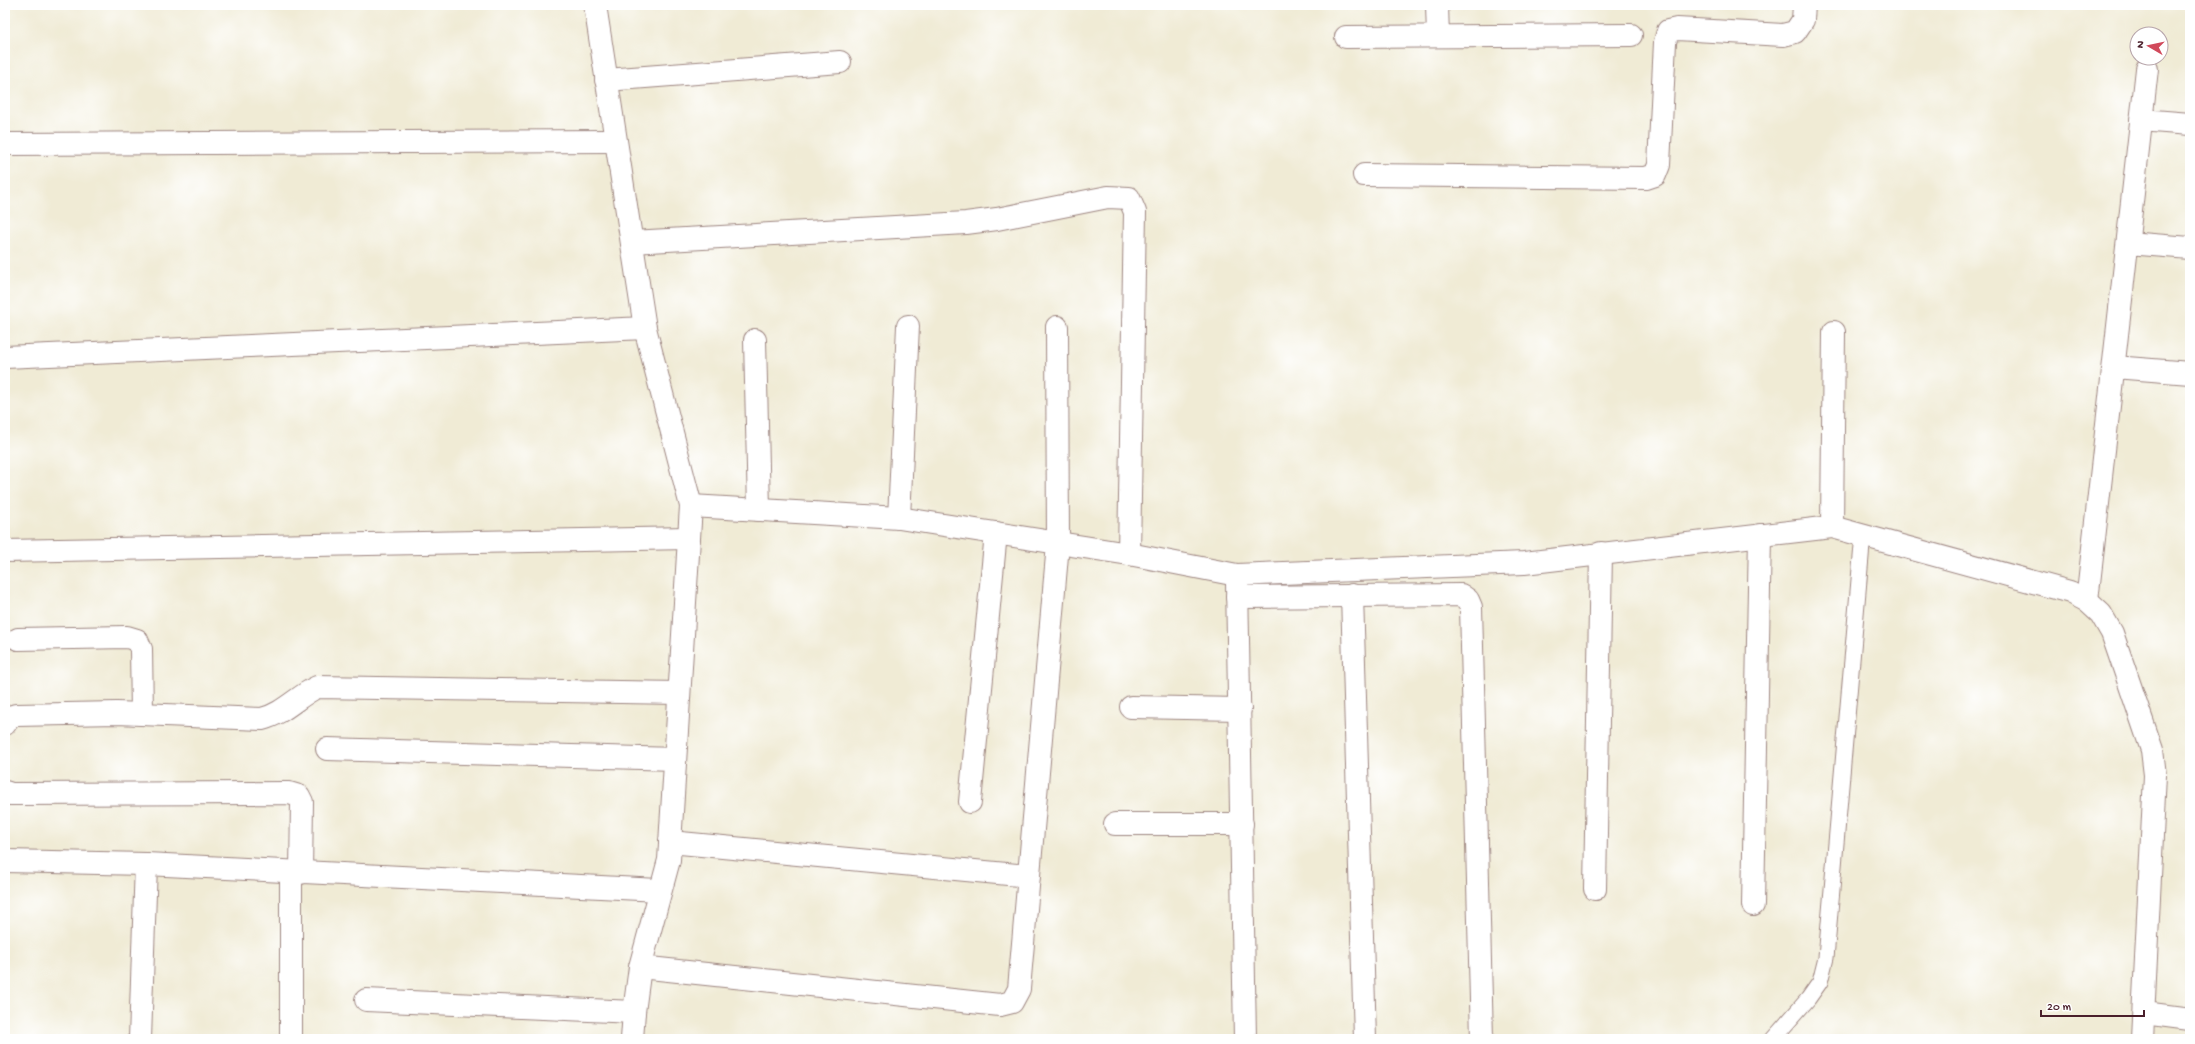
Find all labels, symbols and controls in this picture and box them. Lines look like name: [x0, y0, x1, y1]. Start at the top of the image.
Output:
north arrow: [2129, 26, 2169, 66]
text: N: [2135, 40, 2148, 49]
scale bar: [2041, 992, 2144, 1018]
text: 20 m: [2047, 1001, 2072, 1015]

